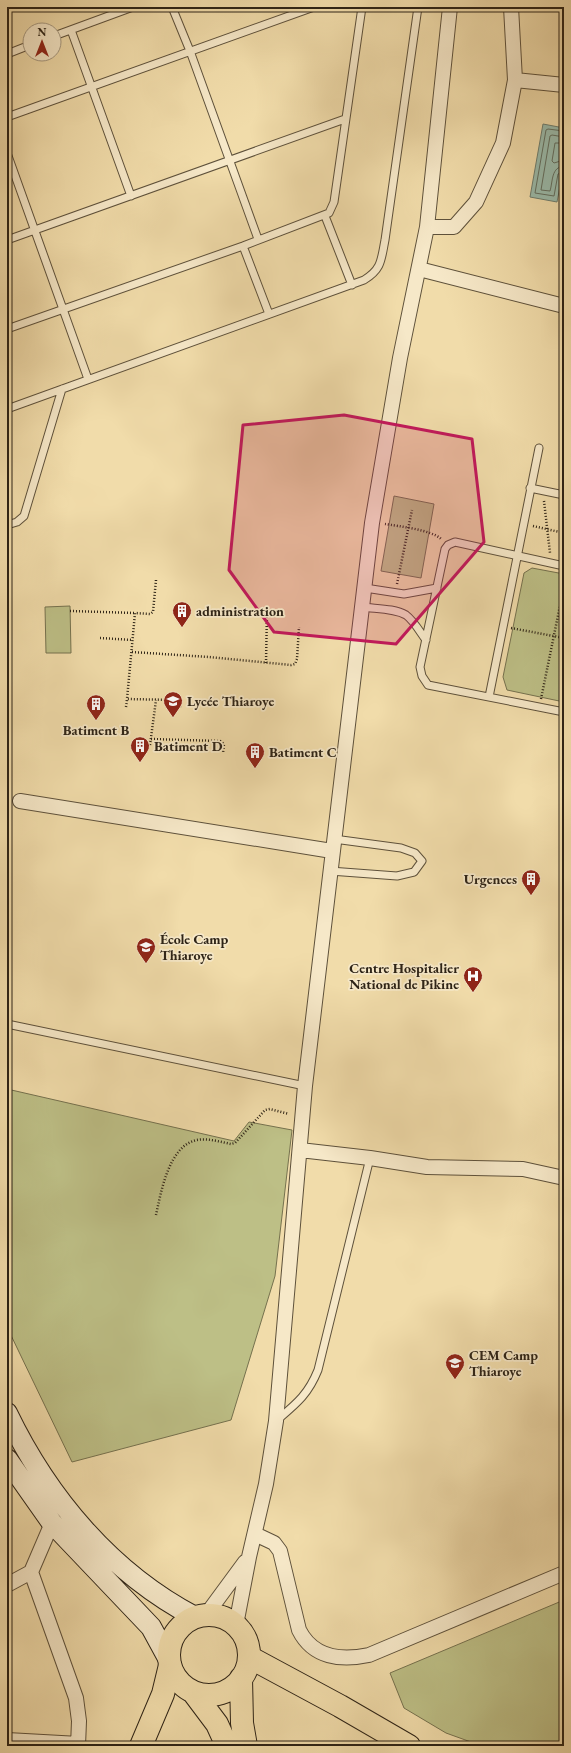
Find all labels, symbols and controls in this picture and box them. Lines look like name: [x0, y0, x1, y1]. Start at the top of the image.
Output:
north arrow: [22, 22, 62, 62]
text: N: [38, 25, 47, 39]
building icon: administration: [171, 600, 193, 628]
place label: administration: [196, 602, 284, 620]
school or university icon: Lycée Thiaroye: [162, 690, 184, 718]
place label: Lycée Thiaroye: [187, 692, 274, 710]
building icon: Batiment B: [85, 693, 107, 721]
place label: Batiment B: [63, 721, 129, 739]
building icon: Batiment D: [129, 735, 151, 763]
place label: Batiment D: [154, 737, 223, 755]
building icon: Batiment C: [244, 741, 266, 769]
place label: Batiment C: [269, 743, 337, 761]
building icon: Urgences: [520, 868, 542, 896]
place label: Urgences: [464, 870, 517, 888]
place label: École Camp Thiaroye: [160, 930, 229, 964]
school or university icon: École Camp Thiaroye: [135, 936, 157, 964]
place label: Centre Hospitalier National de Pikine: [349, 959, 459, 993]
hospital icon: Centre Hospitalier National de Pikine: [462, 965, 484, 993]
place label: CEM Camp Thiaroye: [469, 1346, 538, 1380]
school or university icon: CEM Camp Thiaroye: [444, 1352, 466, 1380]

